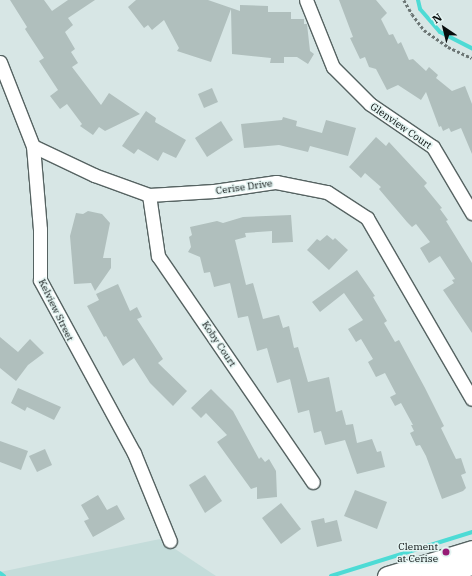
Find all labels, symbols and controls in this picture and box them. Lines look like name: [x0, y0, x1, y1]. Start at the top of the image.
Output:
north arrow: [424, 8, 464, 48]
text: N: [430, 10, 445, 26]
street label: Glenview Court: [368, 100, 434, 152]
street label: Cerise Drive: [215, 177, 273, 197]
street label: Kelview Street: [36, 277, 76, 343]
street label: Koby Court: [199, 319, 239, 369]
place label: Clement at Cerise: [397, 540, 438, 564]
marker: Clement at Cerise: [441, 547, 451, 557]

